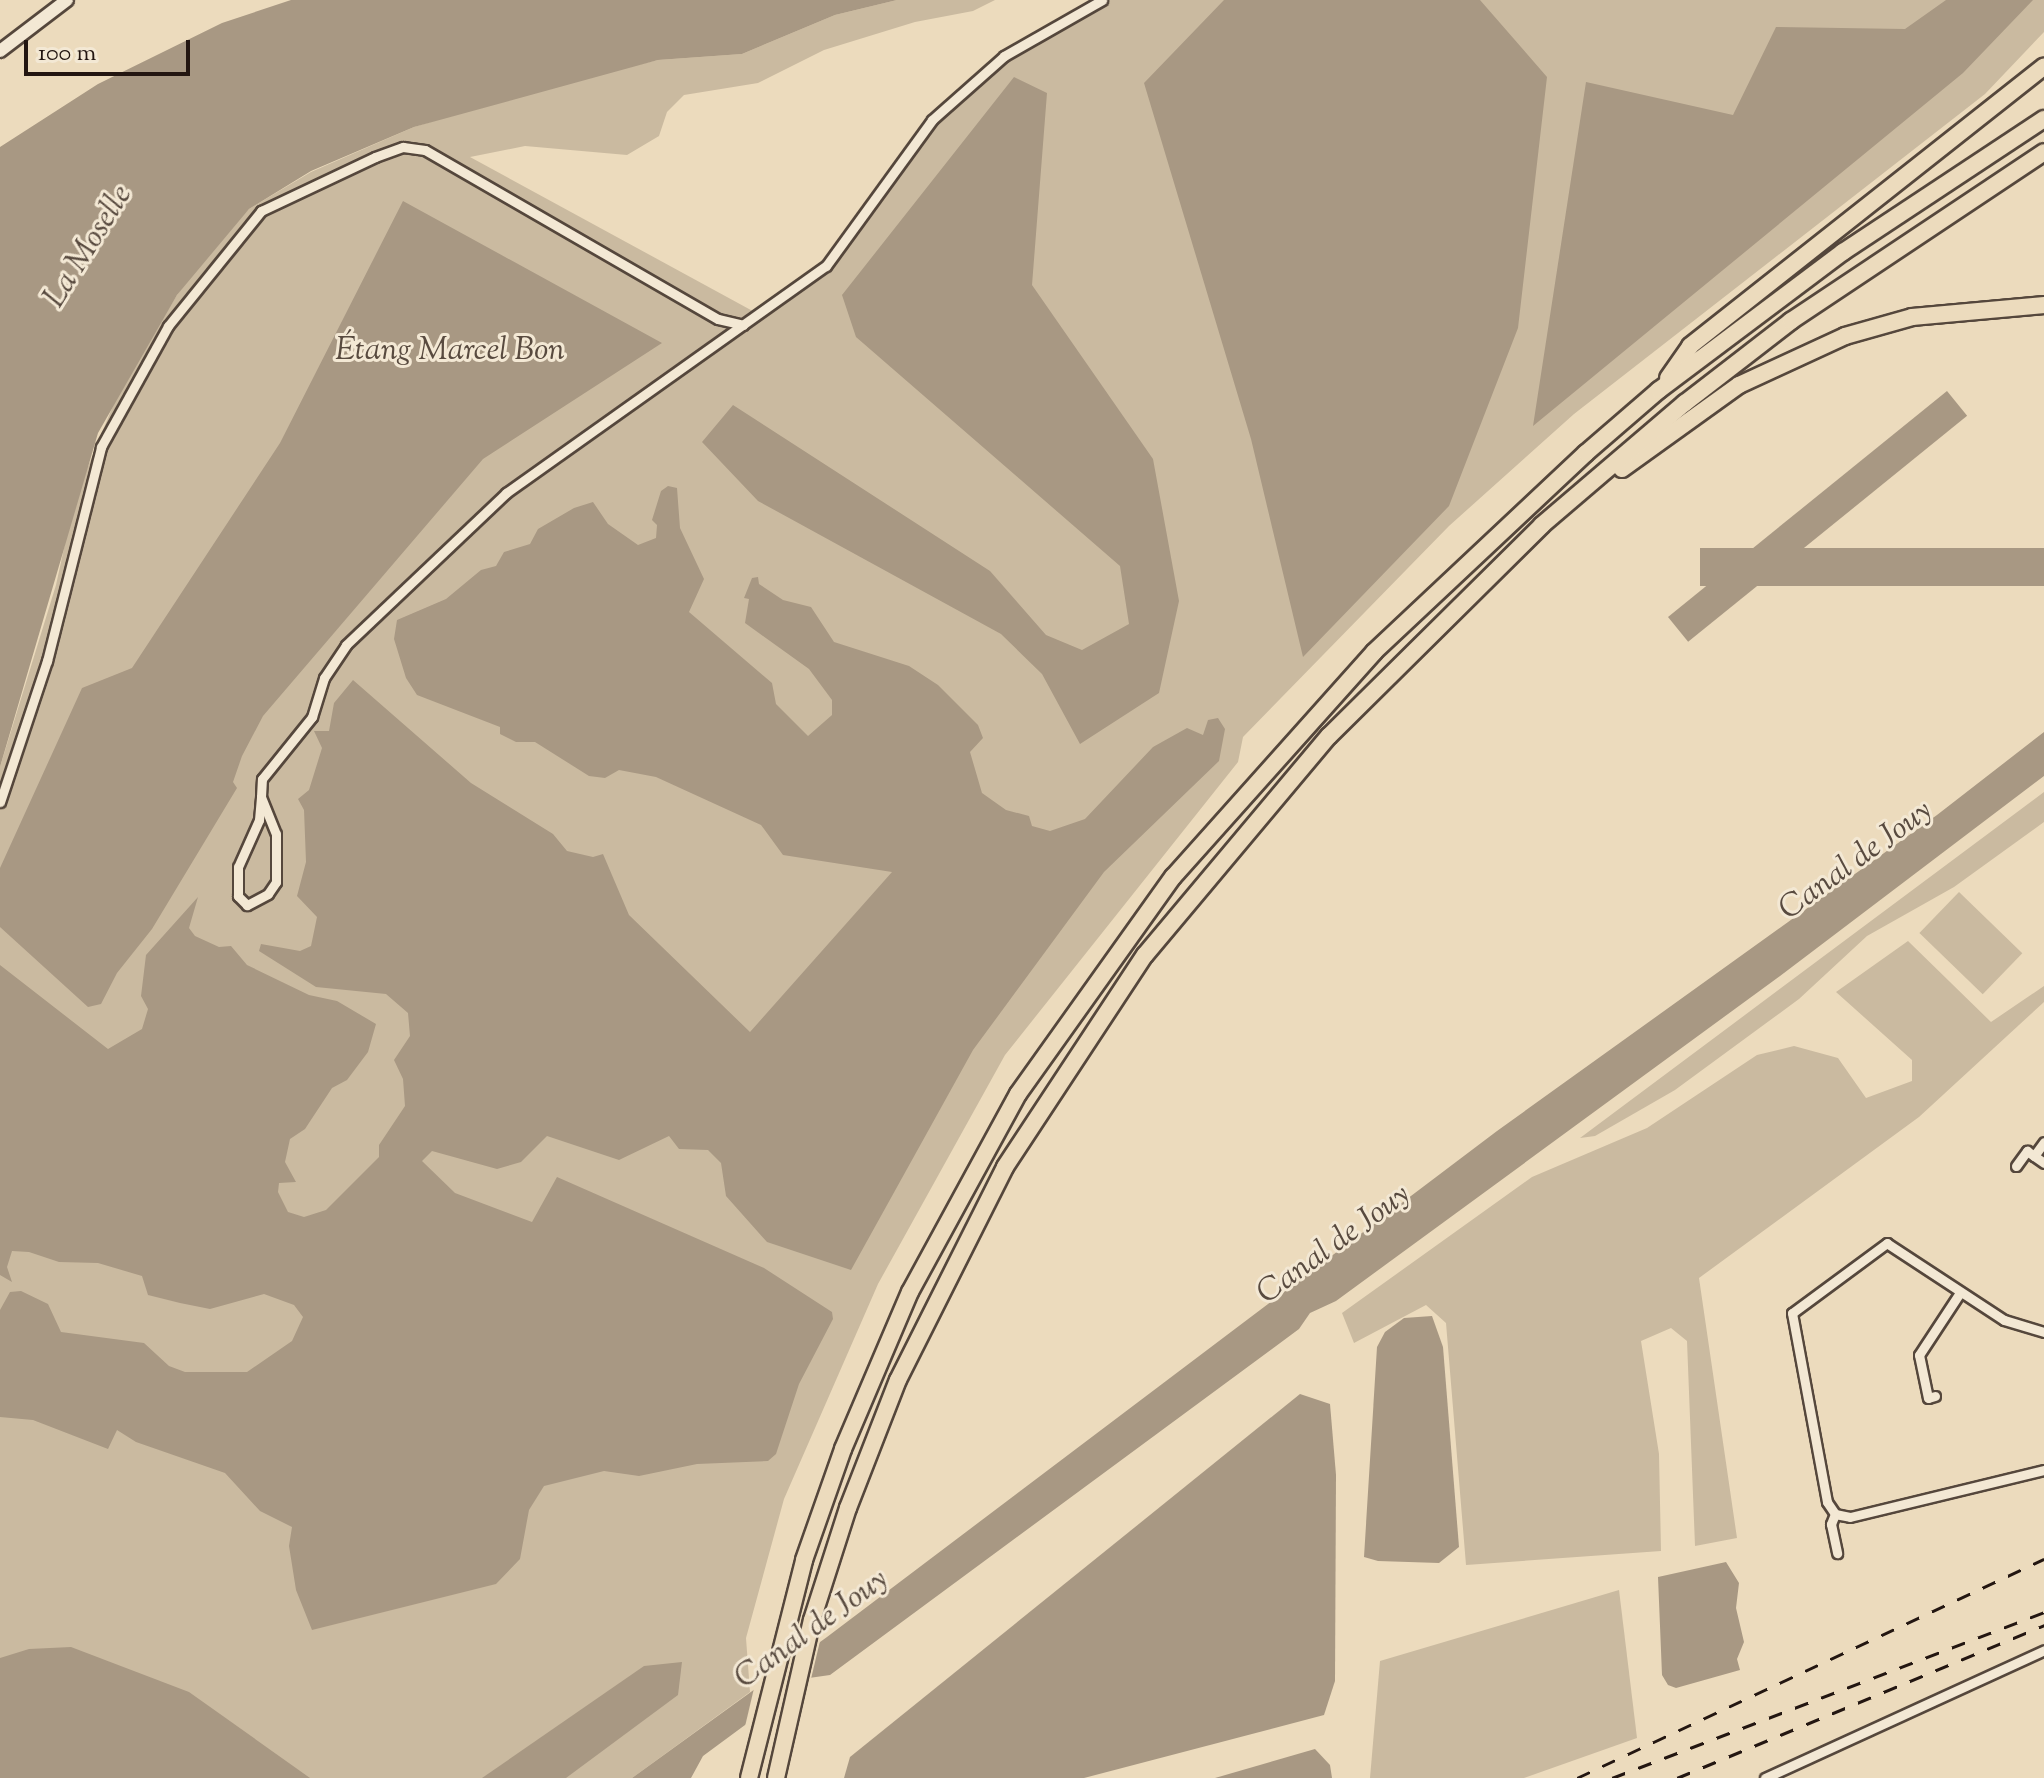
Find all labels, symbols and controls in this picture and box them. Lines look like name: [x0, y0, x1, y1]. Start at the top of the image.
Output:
scale bar: [28, 24, 194, 74]
text: 100 m: [38, 37, 96, 71]
water label: La Moselle: [36, 178, 142, 316]
water label: Étang Marcel Bon: [335, 332, 565, 370]
water label: Canal de Jouy: [1772, 793, 1940, 929]
water label: Canal de Jouy: [1250, 1177, 1418, 1313]
water label: Canal de Jouy: [728, 1562, 896, 1698]

